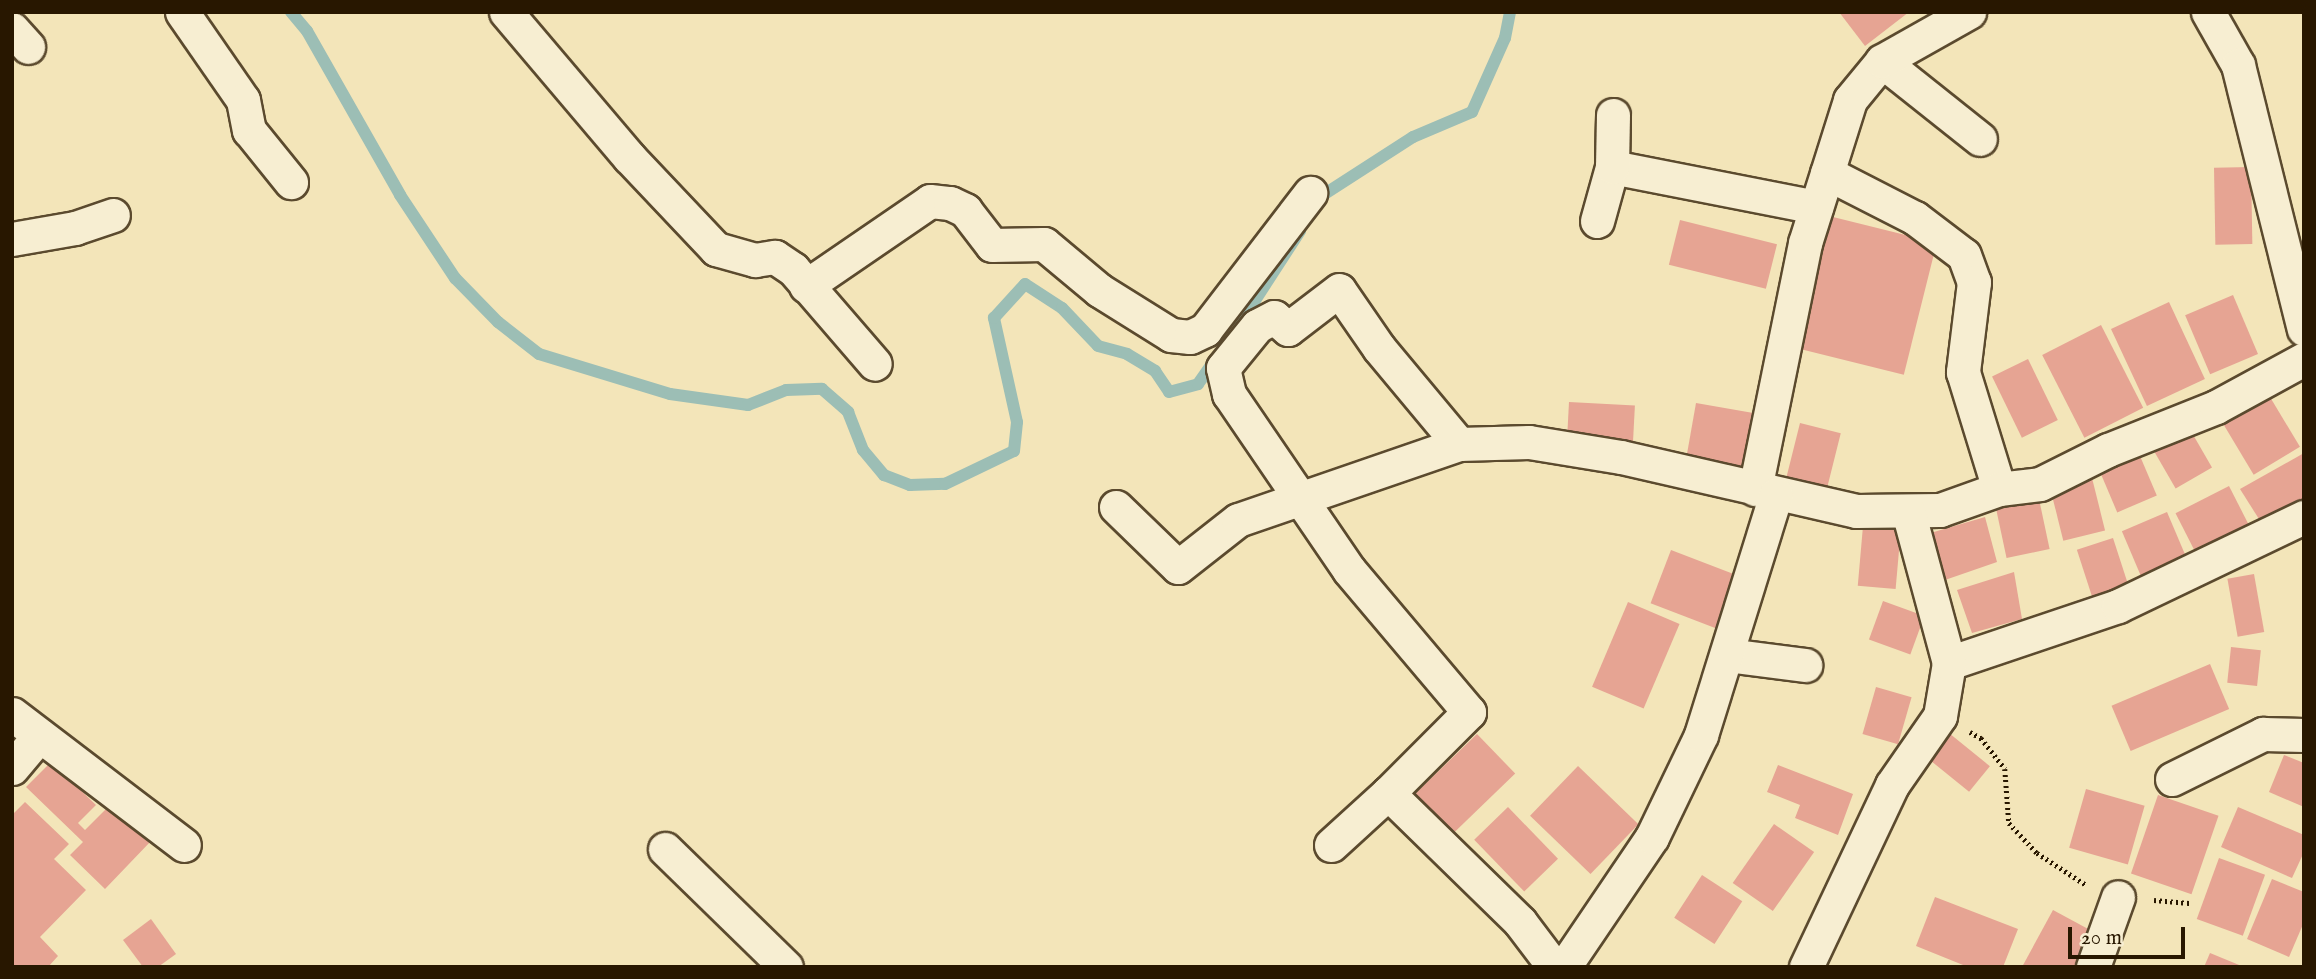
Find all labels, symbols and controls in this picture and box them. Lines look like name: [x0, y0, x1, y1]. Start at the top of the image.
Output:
scale bar: [2071, 912, 2188, 956]
text: 20 m: [2081, 925, 2122, 952]

